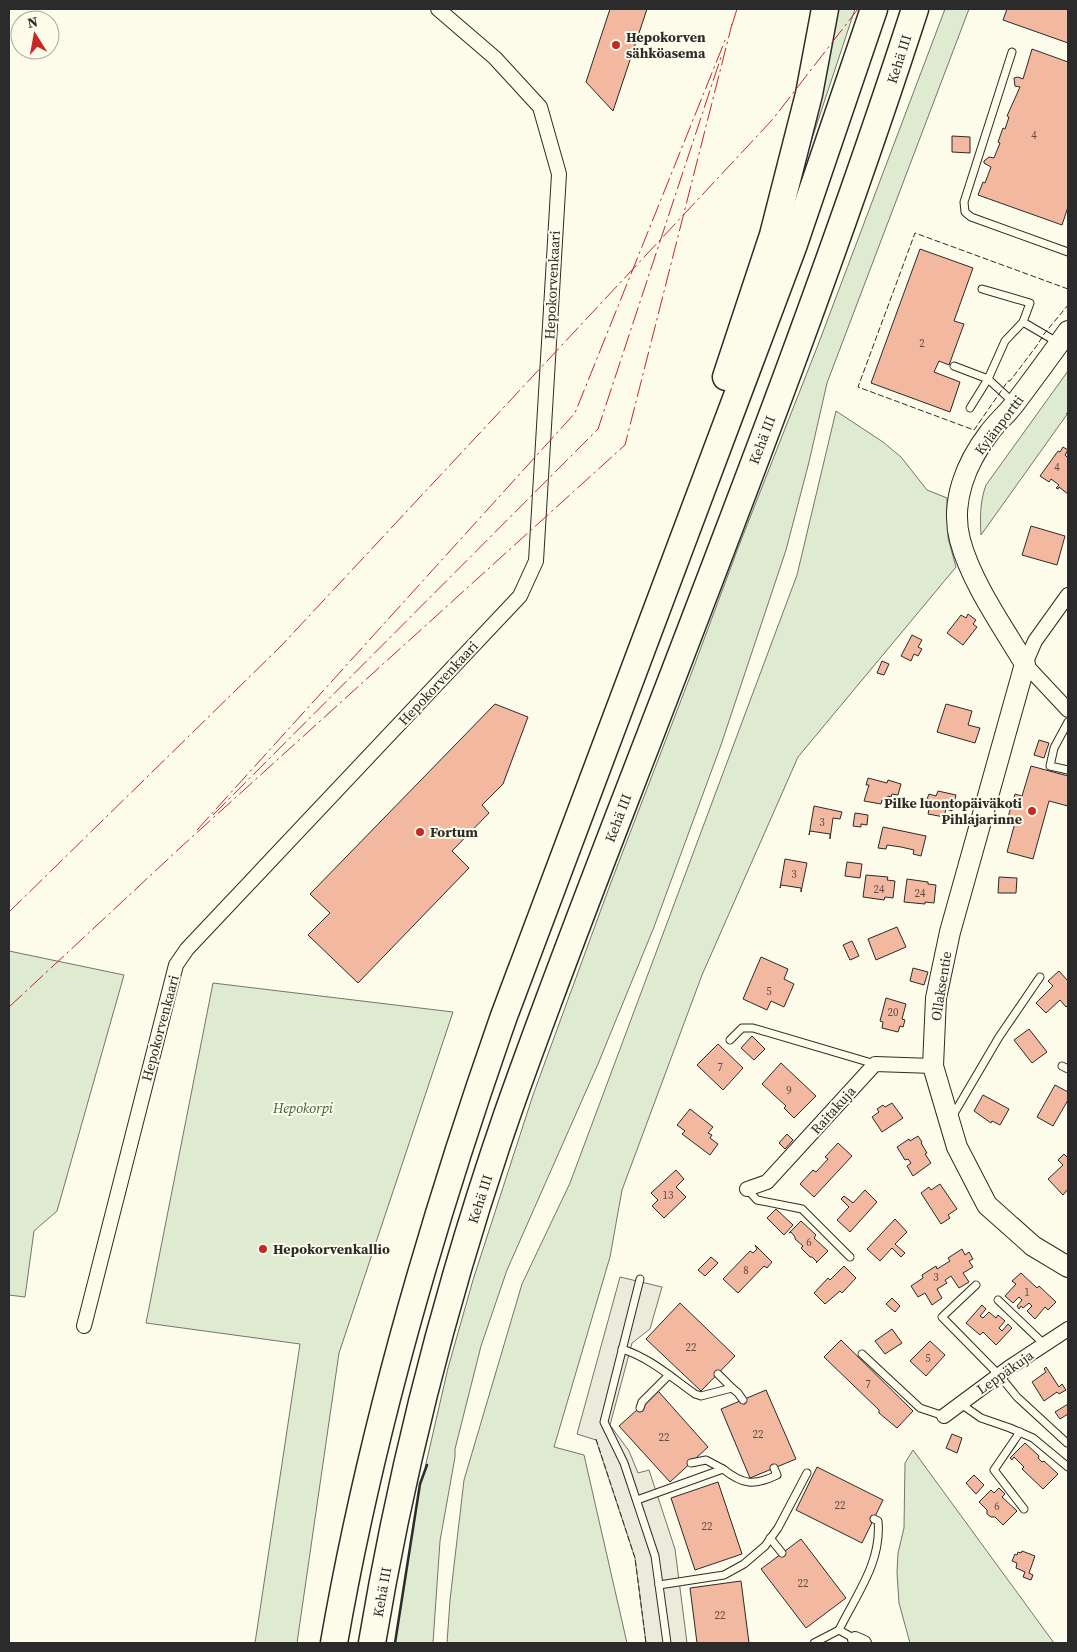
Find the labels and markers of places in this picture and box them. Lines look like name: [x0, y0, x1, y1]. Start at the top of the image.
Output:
place label: Hepokorven sähköasema: [626, 27, 706, 63]
marker: Hepokorven sähköasema: [610, 39, 622, 51]
place label: Pilke luontopäiväkoti Pihlajarinne: [884, 793, 1023, 829]
marker: Pilke luontopäiväkoti Pihlajarinne: [1026, 805, 1038, 817]
place label: Fortum: [430, 822, 478, 842]
marker: Fortum: [414, 826, 426, 838]
place label: Hepokorvenkallio: [273, 1239, 390, 1259]
marker: Hepokorvenkallio: [257, 1243, 269, 1255]

